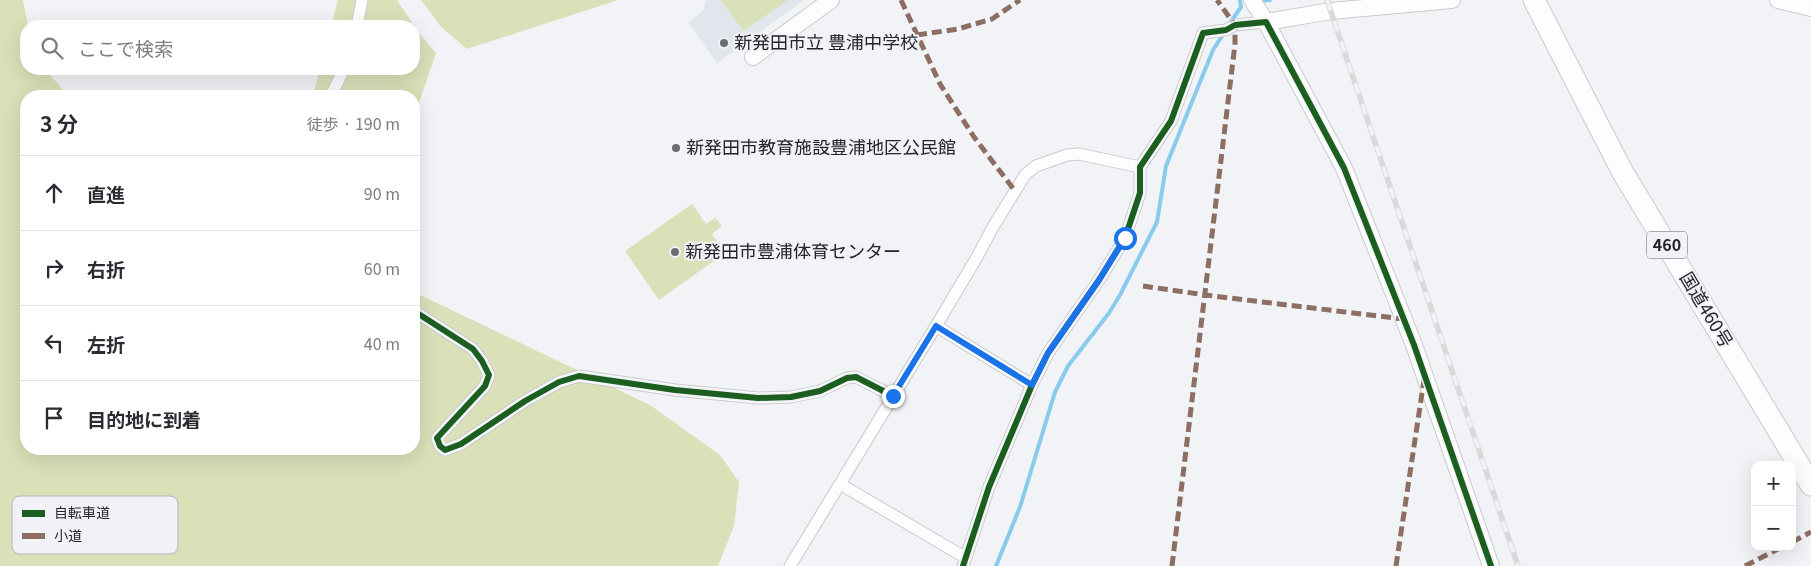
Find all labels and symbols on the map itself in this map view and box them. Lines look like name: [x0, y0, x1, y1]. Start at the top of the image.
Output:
place label: 新発田市立 豊浦中学校: [734, 28, 918, 54]
marker: 新発田市立 豊浦中学校: [718, 37, 730, 49]
place label: 新発田市教育施設豊浦地区公民館: [686, 133, 956, 159]
marker: 新発田市教育施設豊浦地区公民館: [670, 142, 682, 154]
route start: [1114, 227, 1137, 250]
road number: 460: [1647, 232, 1687, 258]
place label: 新発田市豊浦体育センター: [685, 237, 901, 263]
marker: 新発田市豊浦体育センター: [669, 246, 681, 258]
street label: 国道460号: [1675, 266, 1740, 352]
route end: [882, 385, 905, 408]
legend: [12, 496, 178, 554]
text: 自転車道: [54, 502, 110, 522]
text: 小道: [54, 525, 82, 545]

